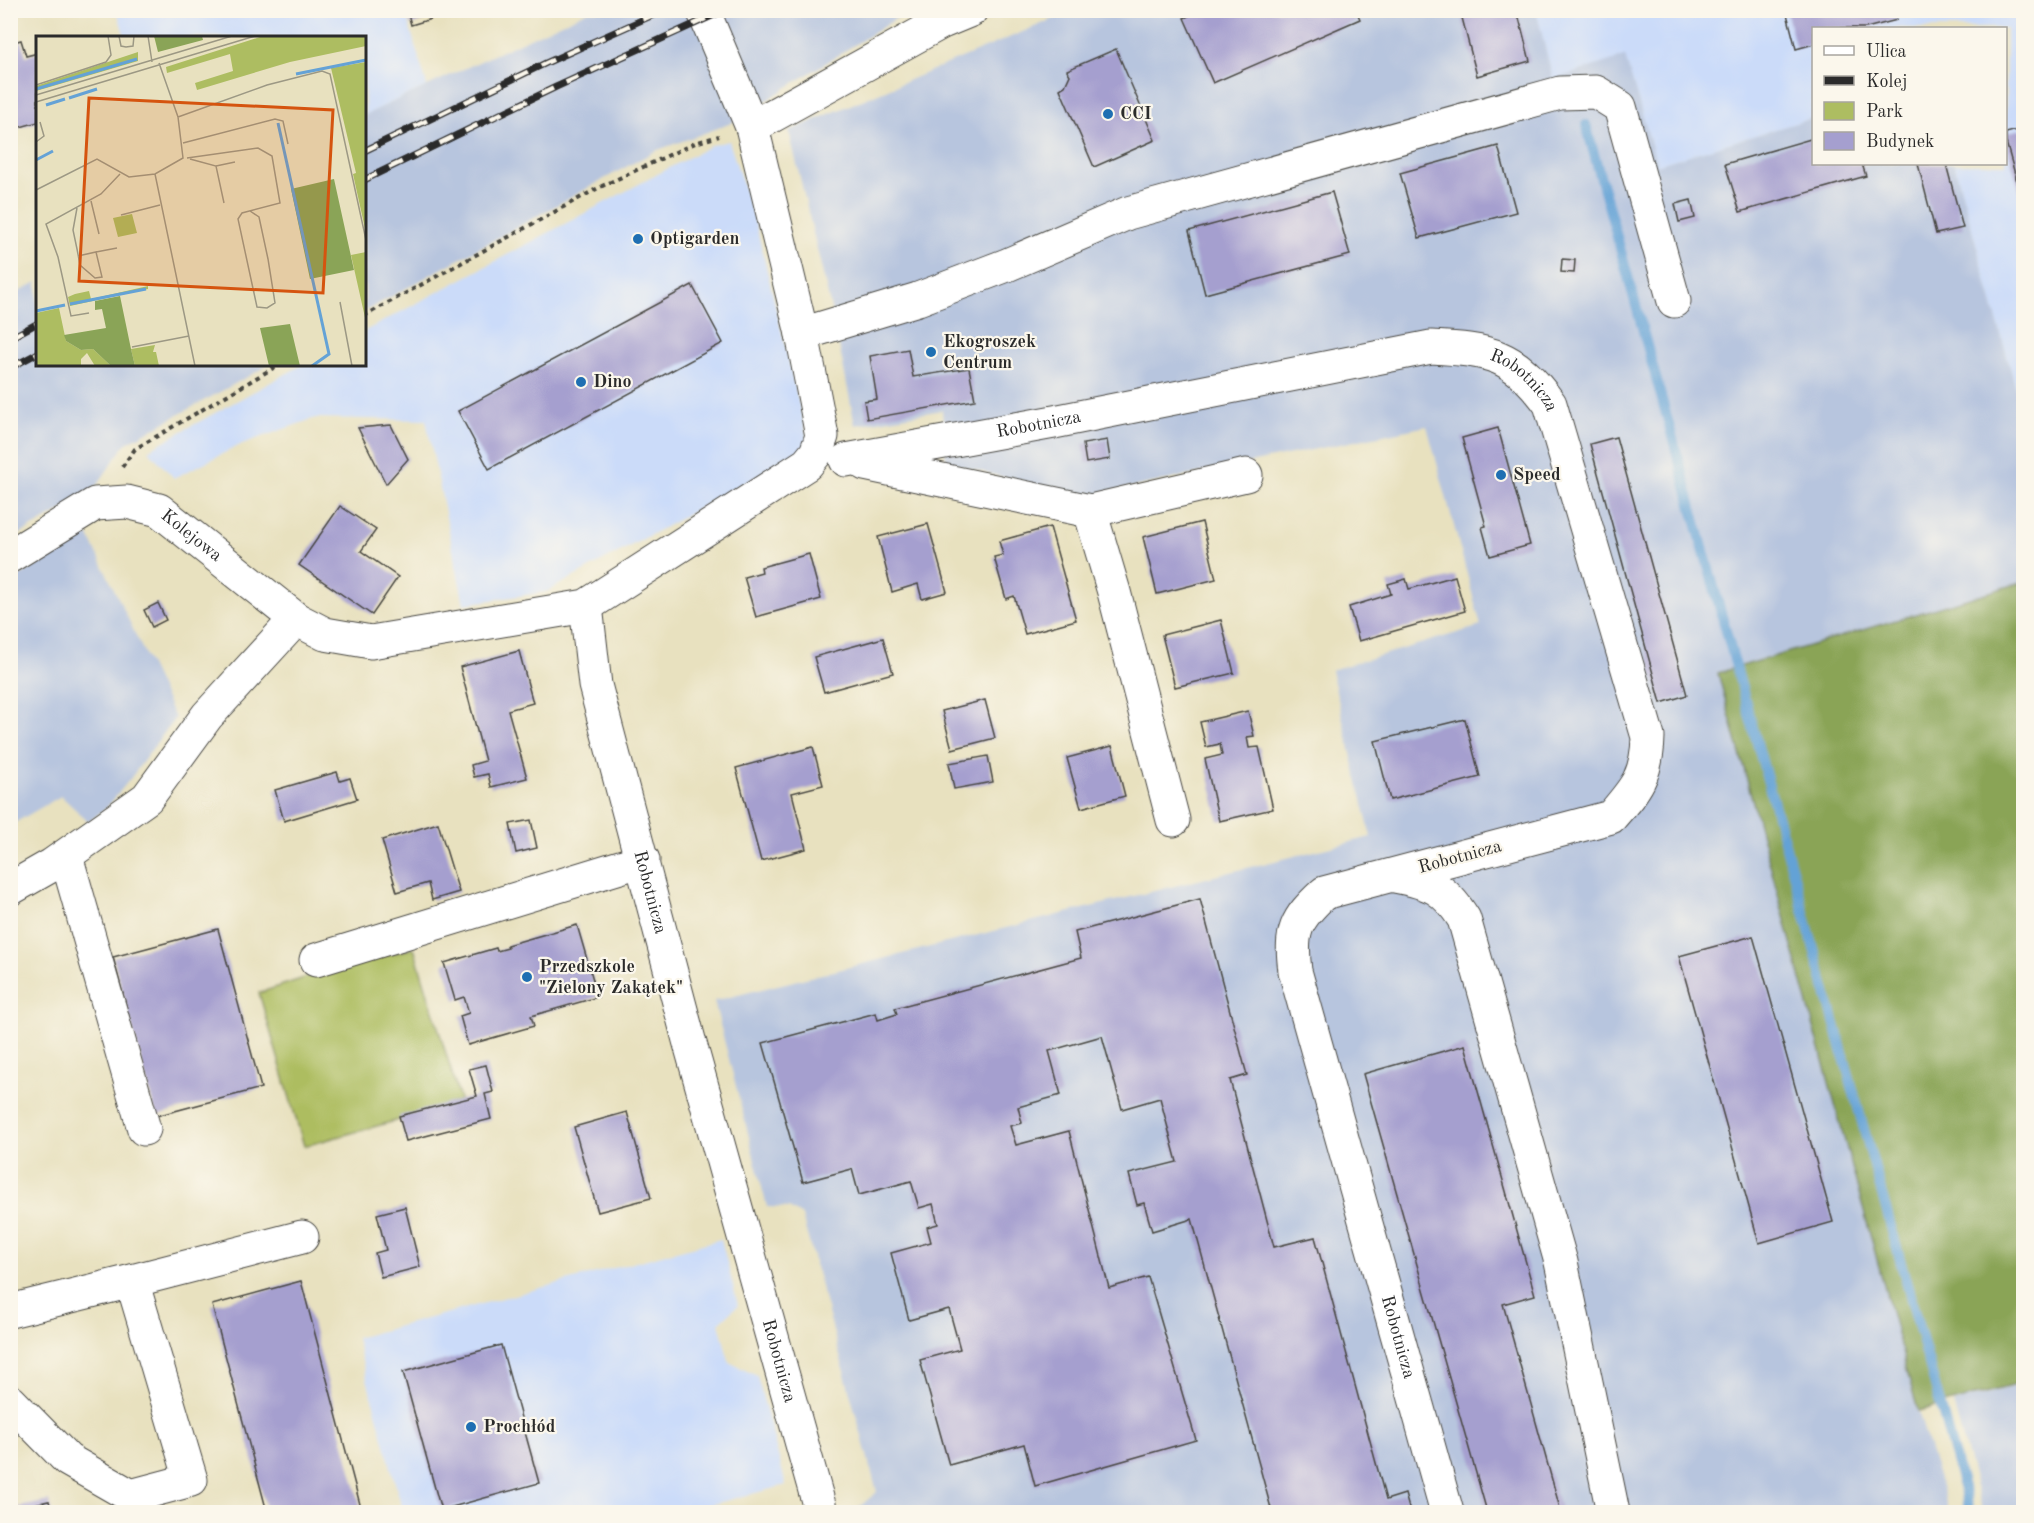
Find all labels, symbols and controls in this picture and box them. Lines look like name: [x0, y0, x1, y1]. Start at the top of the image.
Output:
legend: [1812, 27, 2007, 165]
inset map: [36, 36, 366, 366]
text: Ulica: [1866, 43, 1907, 61]
text: Kolej: [1866, 73, 1907, 91]
text: Park: [1866, 103, 1903, 121]
place label: CCI: [1120, 105, 1152, 123]
marker: CCI: [1101, 107, 1115, 121]
text: Budynek: [1866, 133, 1934, 151]
place label: Optigarden: [650, 230, 740, 248]
marker: Optigarden: [631, 232, 645, 246]
place label: Ekogroszek Centrum: [943, 333, 1036, 372]
marker: Ekogroszek Centrum: [924, 345, 938, 359]
street label: Robotnicza: [1488, 346, 1561, 413]
place label: Dino: [593, 373, 632, 391]
marker: Dino: [574, 375, 588, 389]
street label: Robotnicza: [995, 408, 1083, 441]
place label: Speed: [1513, 466, 1561, 484]
marker: Speed: [1494, 468, 1508, 482]
street label: Kolejowa: [157, 506, 225, 565]
street label: Robotnicza: [1416, 837, 1504, 877]
street label: Robotnicza: [630, 849, 670, 936]
place label: Przedszkole "Zielony Zakątek": [539, 958, 683, 997]
marker: Przedszkole "Zielony Zakątek": [520, 970, 534, 984]
street label: Robotnicza: [1378, 1293, 1418, 1381]
street label: Robotnicza: [759, 1317, 799, 1405]
place label: Prochłód: [483, 1418, 556, 1436]
marker: Prochłód: [464, 1420, 478, 1434]

